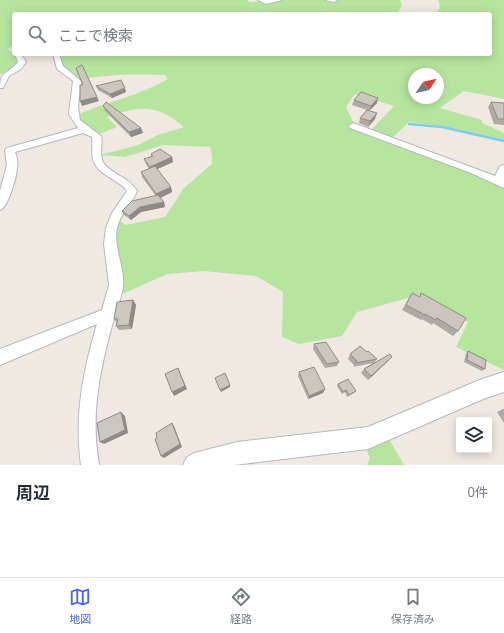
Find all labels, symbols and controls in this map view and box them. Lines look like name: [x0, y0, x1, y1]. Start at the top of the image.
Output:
search box: [12, 12, 492, 56]
icon: search: [26, 23, 48, 45]
text: ここで検索: [58, 26, 133, 44]
north arrow: [408, 68, 444, 104]
map controls: [456, 417, 492, 453]
button: layers: [456, 417, 492, 453]
text: 周辺: [16, 482, 50, 502]
text: 0件: [467, 484, 488, 500]
tab: 地図: [69, 586, 91, 626]
tab: 経路: [230, 586, 252, 626]
tab: 保存済み: [391, 586, 435, 626]

